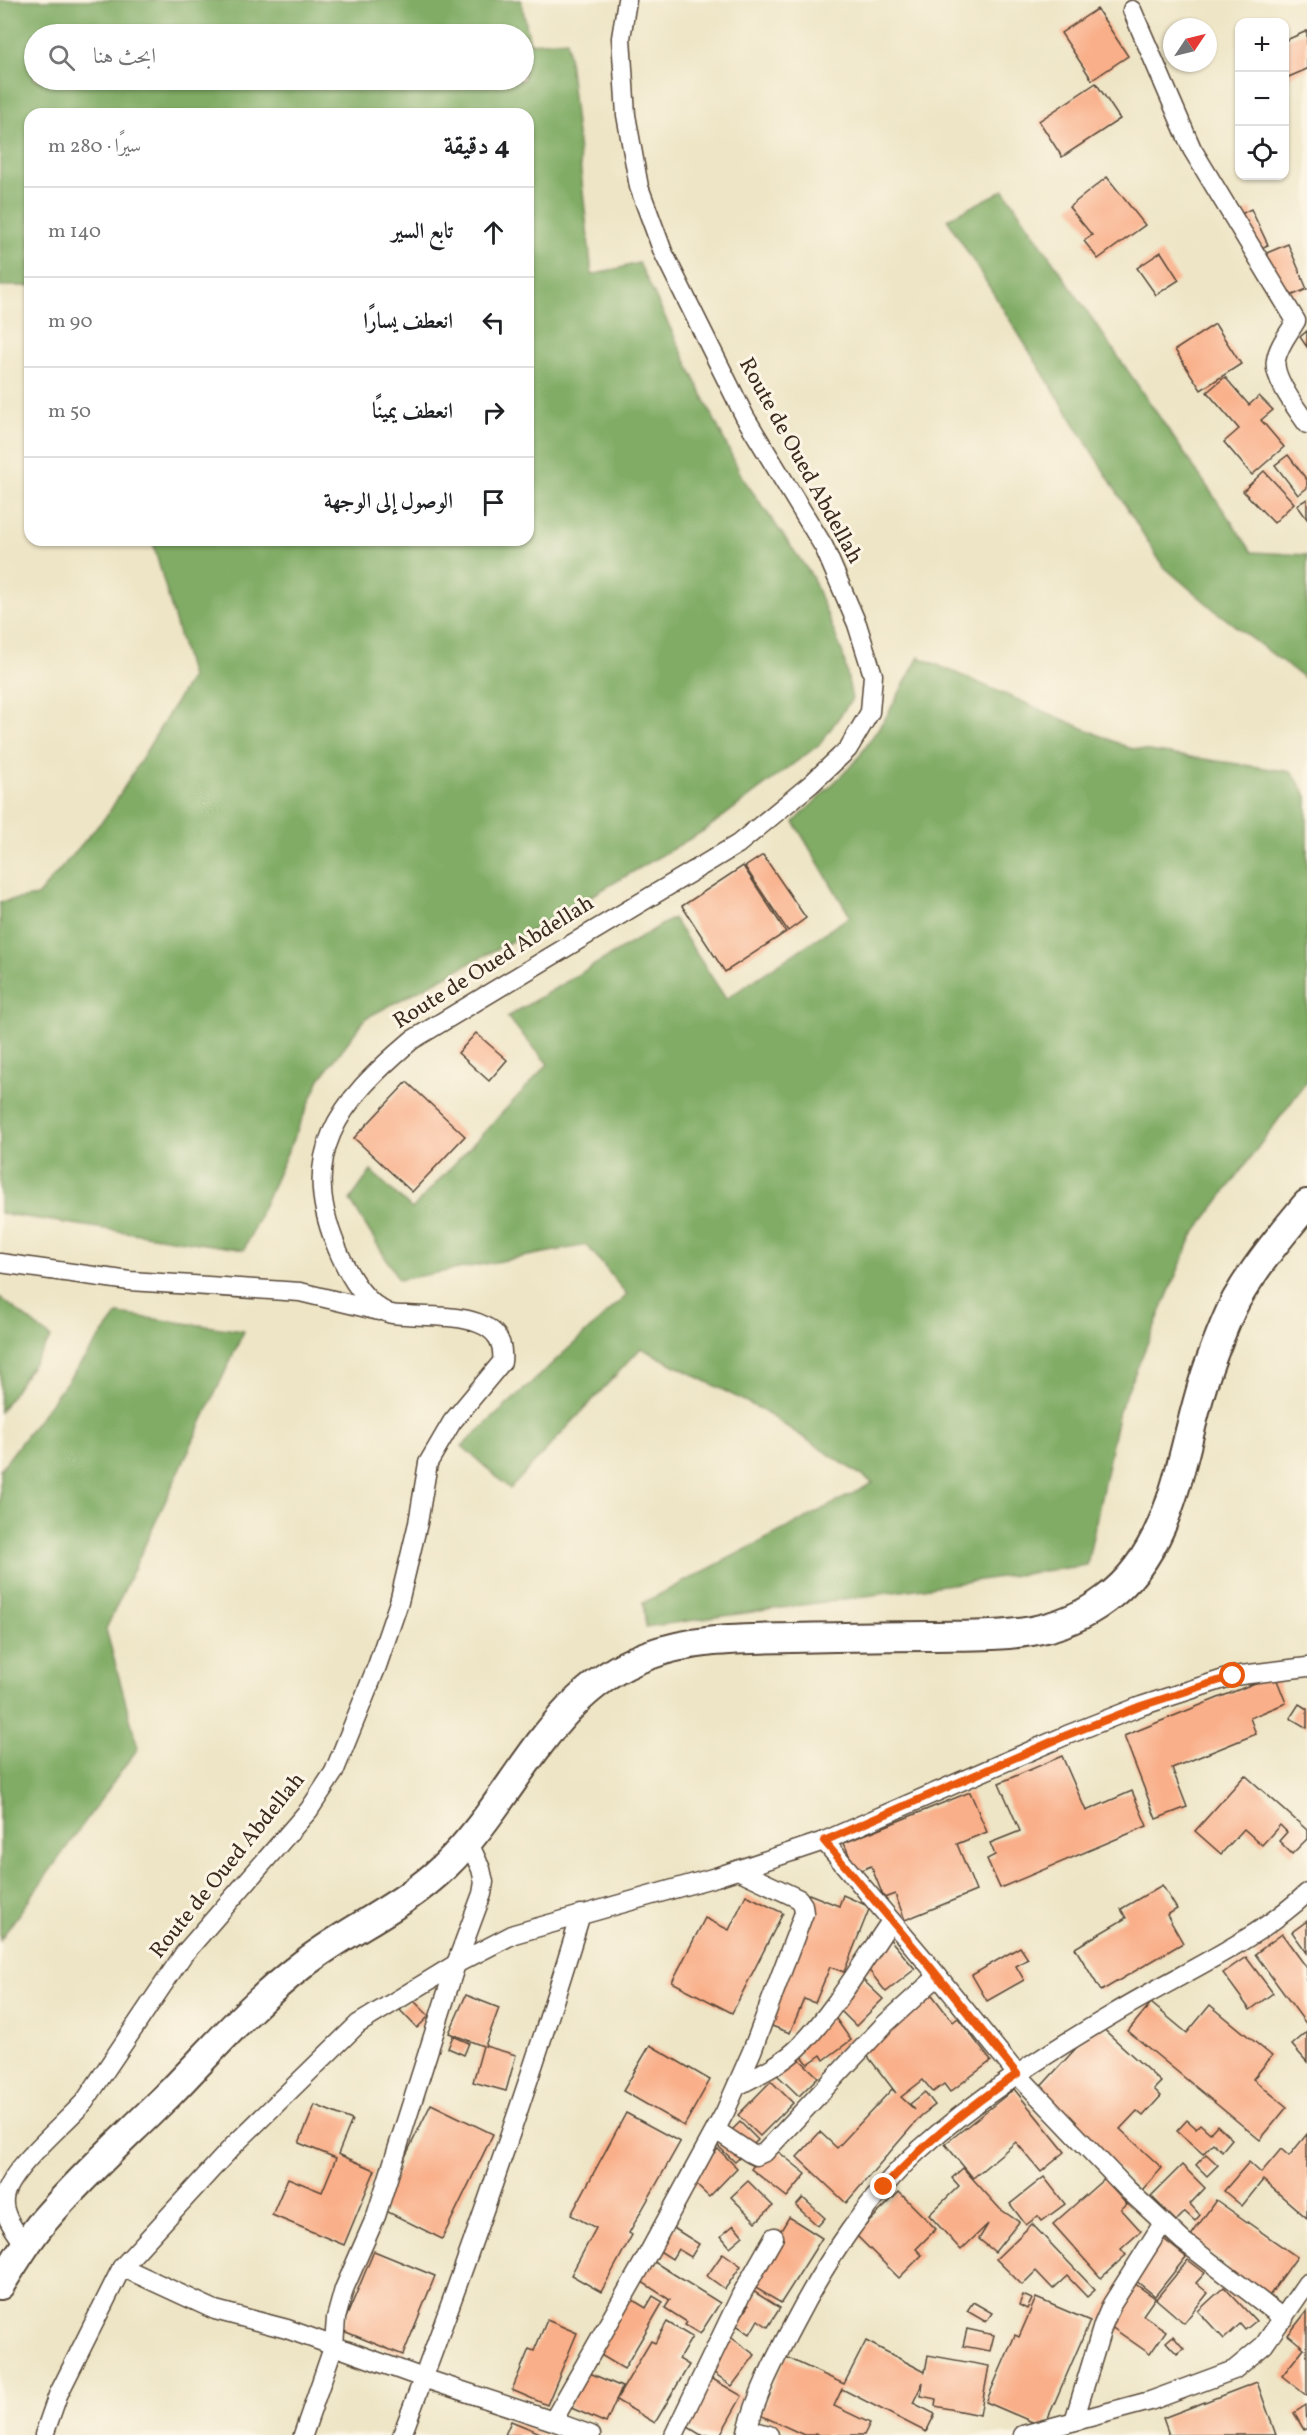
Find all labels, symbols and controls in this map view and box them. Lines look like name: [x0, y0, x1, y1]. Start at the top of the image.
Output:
north arrow: [1163, 18, 1217, 72]
map controls: [1235, 18, 1289, 180]
button: +: [1235, 18, 1289, 72]
search box: [24, 24, 534, 90]
icon: search: [45, 41, 78, 74]
text: ابحث هنا: [93, 42, 156, 73]
button: −: [1235, 72, 1289, 126]
button: locate: [1235, 126, 1289, 180]
text: 4 دقيقة: [444, 129, 510, 165]
text: سيرًا · 280 m: [48, 133, 141, 161]
icon: ahead: [477, 216, 510, 249]
text: تابع السير: [391, 217, 453, 248]
text: 140 m: [48, 218, 101, 246]
icon: left: [477, 306, 510, 339]
text: انعطف يسارًا: [363, 307, 453, 338]
text: 90 m: [48, 308, 93, 336]
street label: Route de Oued Abdellah: [730, 352, 870, 570]
icon: right: [477, 396, 510, 429]
text: انعطف يمينًا: [372, 397, 453, 428]
text: 50 m: [48, 398, 91, 426]
icon: arrive: [477, 486, 510, 519]
text: الوصول إلى الوجهة: [324, 487, 453, 518]
street label: Route de Oued Abdellah: [388, 888, 600, 1038]
route start: [1219, 1662, 1245, 1688]
street label: Route de Oued Abdellah: [143, 1766, 313, 1966]
route end: [870, 2173, 896, 2199]

